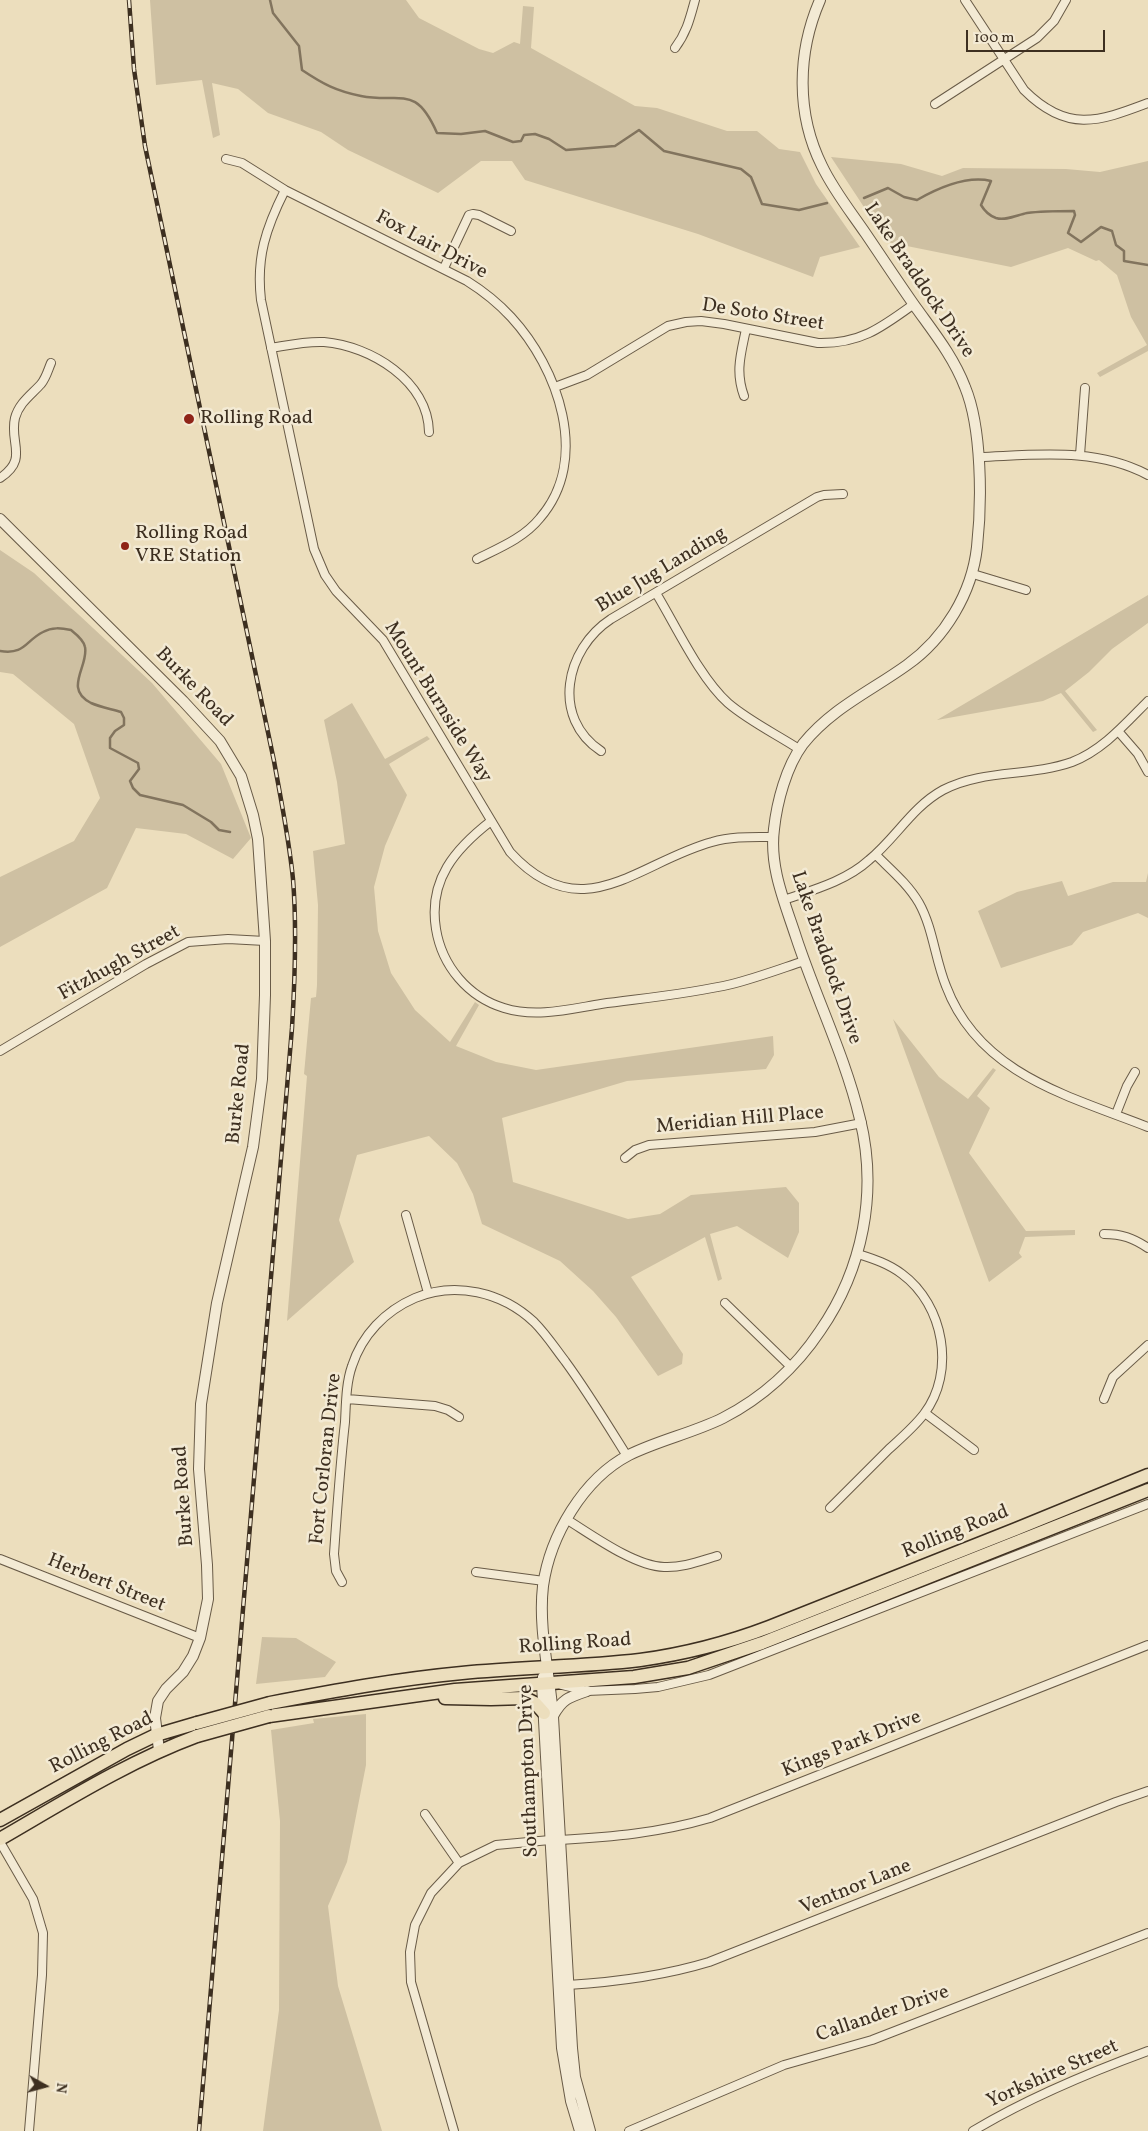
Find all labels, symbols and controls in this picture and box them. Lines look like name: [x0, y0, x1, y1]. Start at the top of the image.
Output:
scale bar: [968, 20, 1107, 52]
text: 100 m: [974, 28, 1014, 49]
street label: Lake Braddock Drive: [857, 199, 979, 363]
street label: Fox Lair Drive: [371, 206, 491, 286]
street label: De Soto Street: [700, 294, 826, 338]
place label: Rolling Road: [200, 407, 313, 431]
marker: Rolling Road: [182, 412, 196, 426]
place label: Rolling Road VRE Station: [135, 522, 248, 569]
street label: Blue Jug Landing: [592, 523, 732, 619]
marker: Rolling Road VRE Station: [119, 540, 131, 552]
street label: Mount Burnside Way: [378, 618, 496, 788]
street label: Burke Road: [149, 643, 237, 733]
street label: Lake Braddock Drive: [784, 868, 866, 1048]
street label: Fitzhugh Street: [55, 921, 185, 1007]
street label: Burke Road: [223, 1042, 257, 1146]
street label: Meridian Hill Place: [655, 1102, 825, 1140]
street label: Fort Corloran Drive: [306, 1372, 348, 1546]
street label: Burke Road: [169, 1445, 201, 1547]
street label: Rolling Road: [899, 1501, 1013, 1565]
street label: Herbert Street: [43, 1549, 169, 1619]
street label: Rolling Road: [518, 1629, 632, 1661]
street label: Southampton Drive: [515, 1684, 545, 1858]
street label: Kings Park Drive: [779, 1706, 925, 1784]
street label: Rolling Road: [46, 1708, 158, 1780]
street label: Ventnor Lane: [797, 1855, 915, 1921]
street label: Callander Drive: [813, 1981, 953, 2049]
street label: Yorkshire Street: [983, 2035, 1123, 2115]
north arrow: [20, 2061, 70, 2111]
text: N: [50, 2082, 70, 2094]

